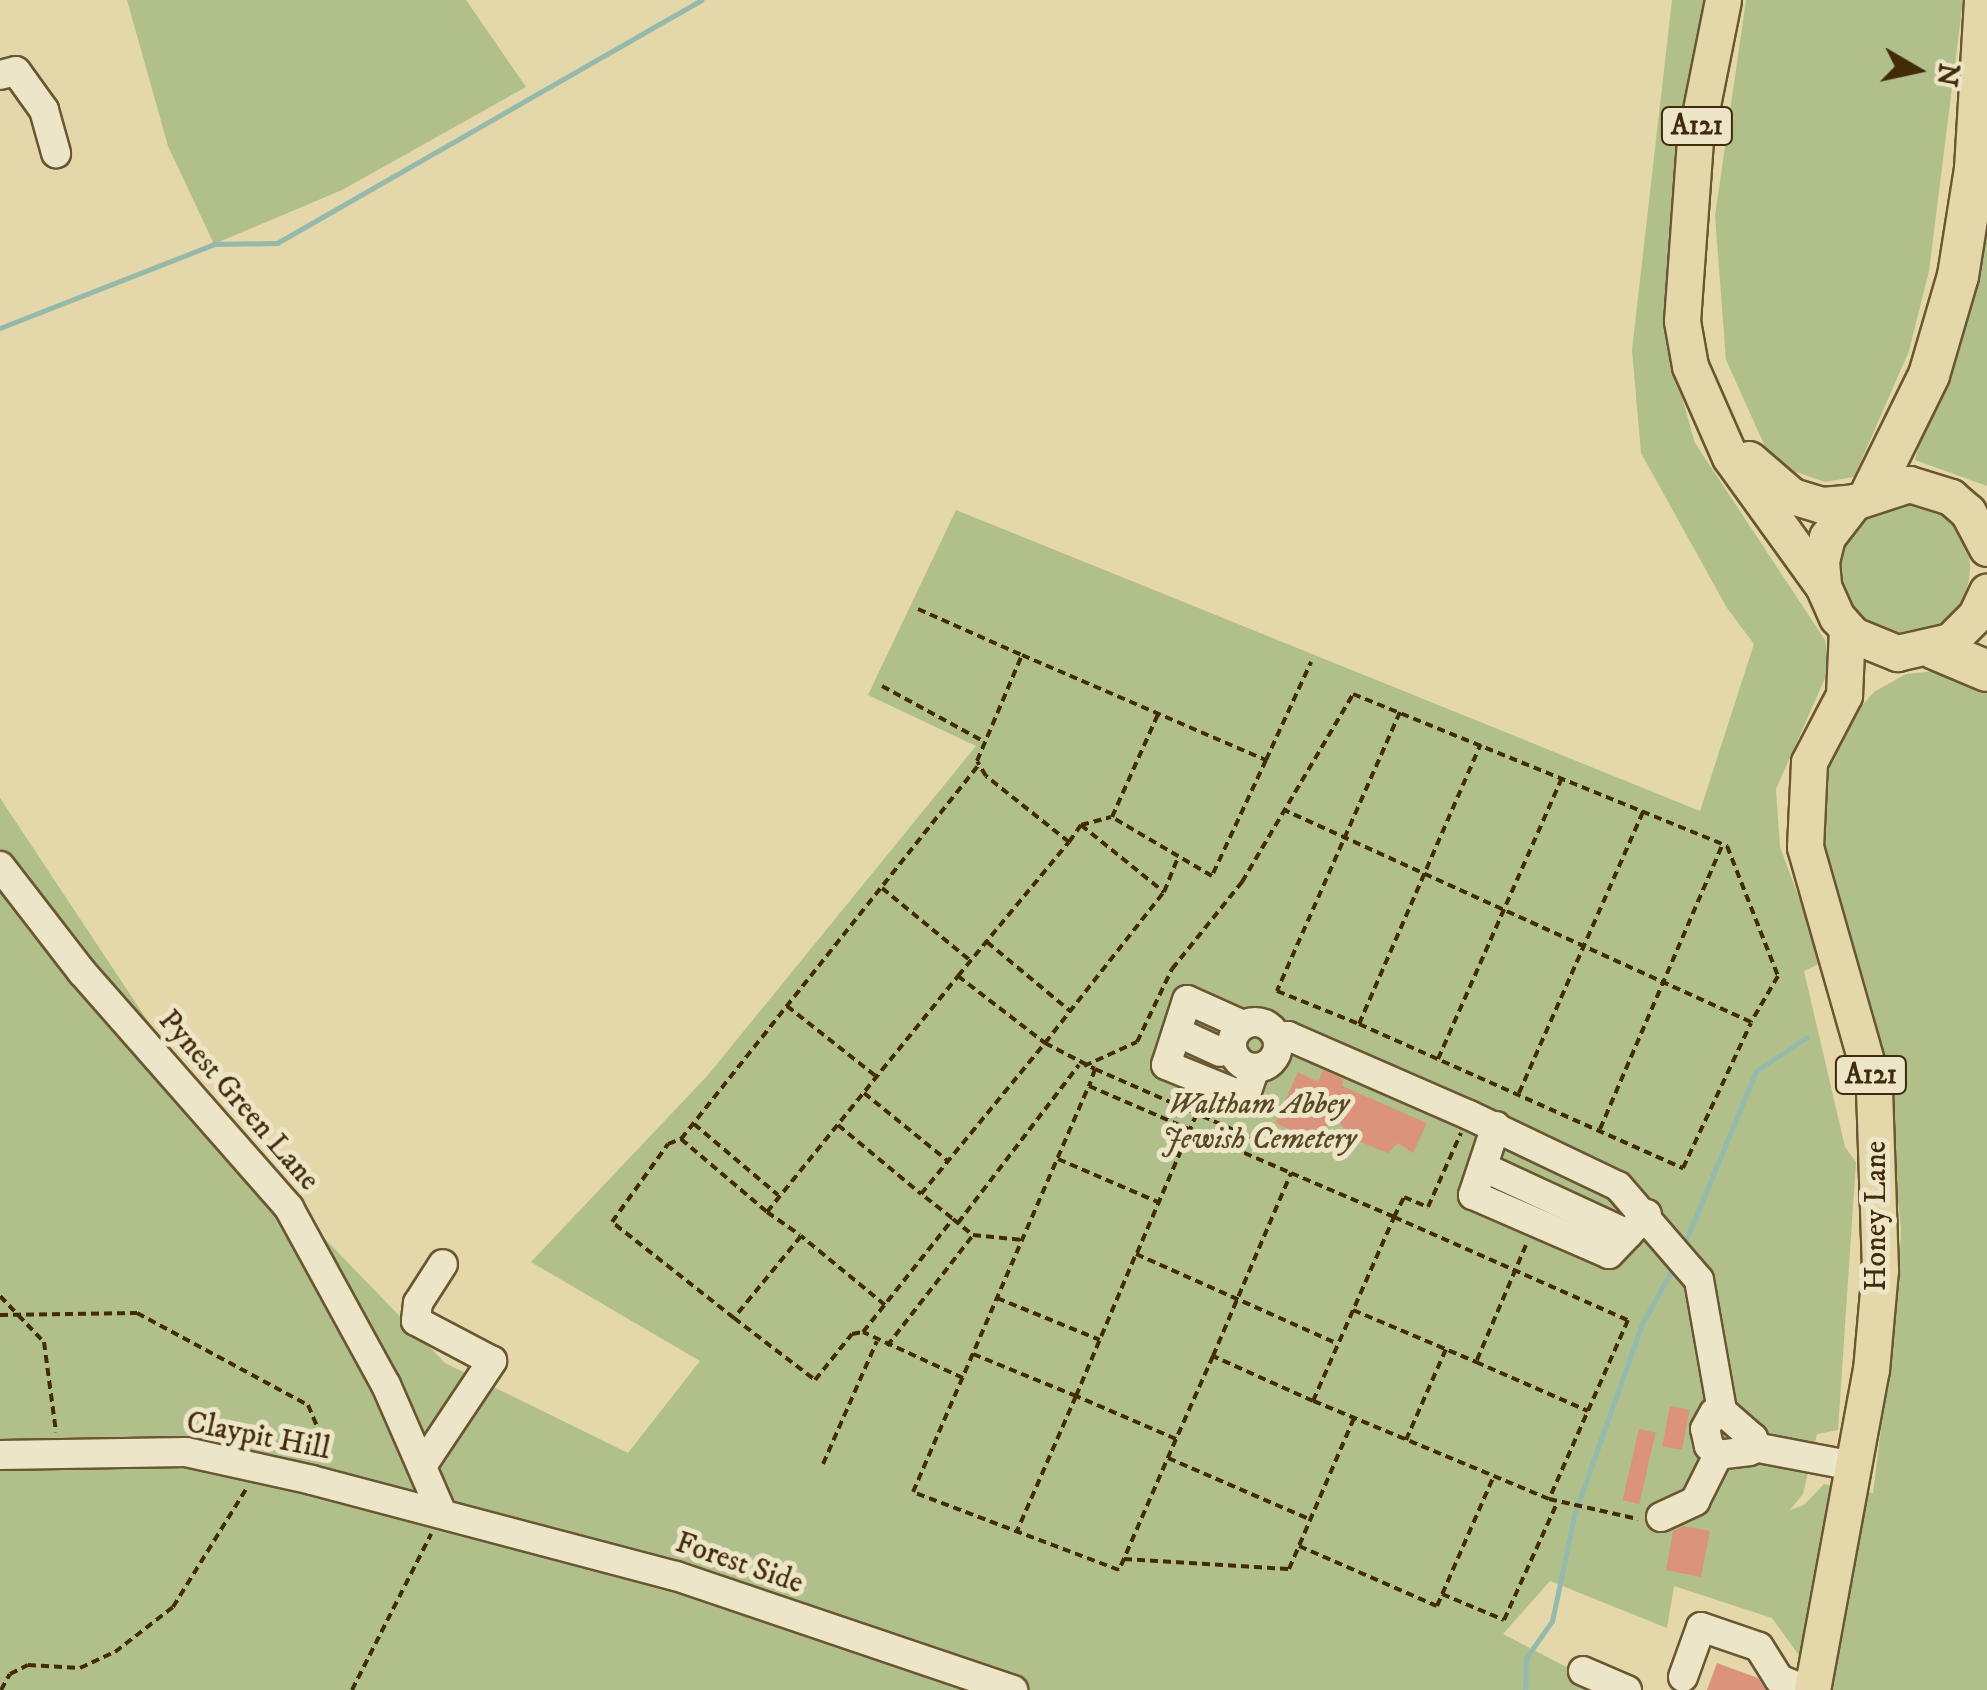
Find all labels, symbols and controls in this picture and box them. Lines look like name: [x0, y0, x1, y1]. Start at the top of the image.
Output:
north arrow: [1867, 20, 1967, 120]
text: N: [1928, 61, 1966, 89]
road number: A121: [1660, 103, 1734, 149]
street label: Pynest Green Lane: [150, 1003, 326, 1199]
road number: A121: [1834, 1052, 1908, 1098]
park label: Waltham Abbey Jewish Cemetery: [1162, 1087, 1356, 1158]
street label: Honey Lane: [1859, 1141, 1895, 1291]
street label: Claypit Hill: [183, 1405, 333, 1469]
street label: Forest Side: [671, 1525, 807, 1603]

